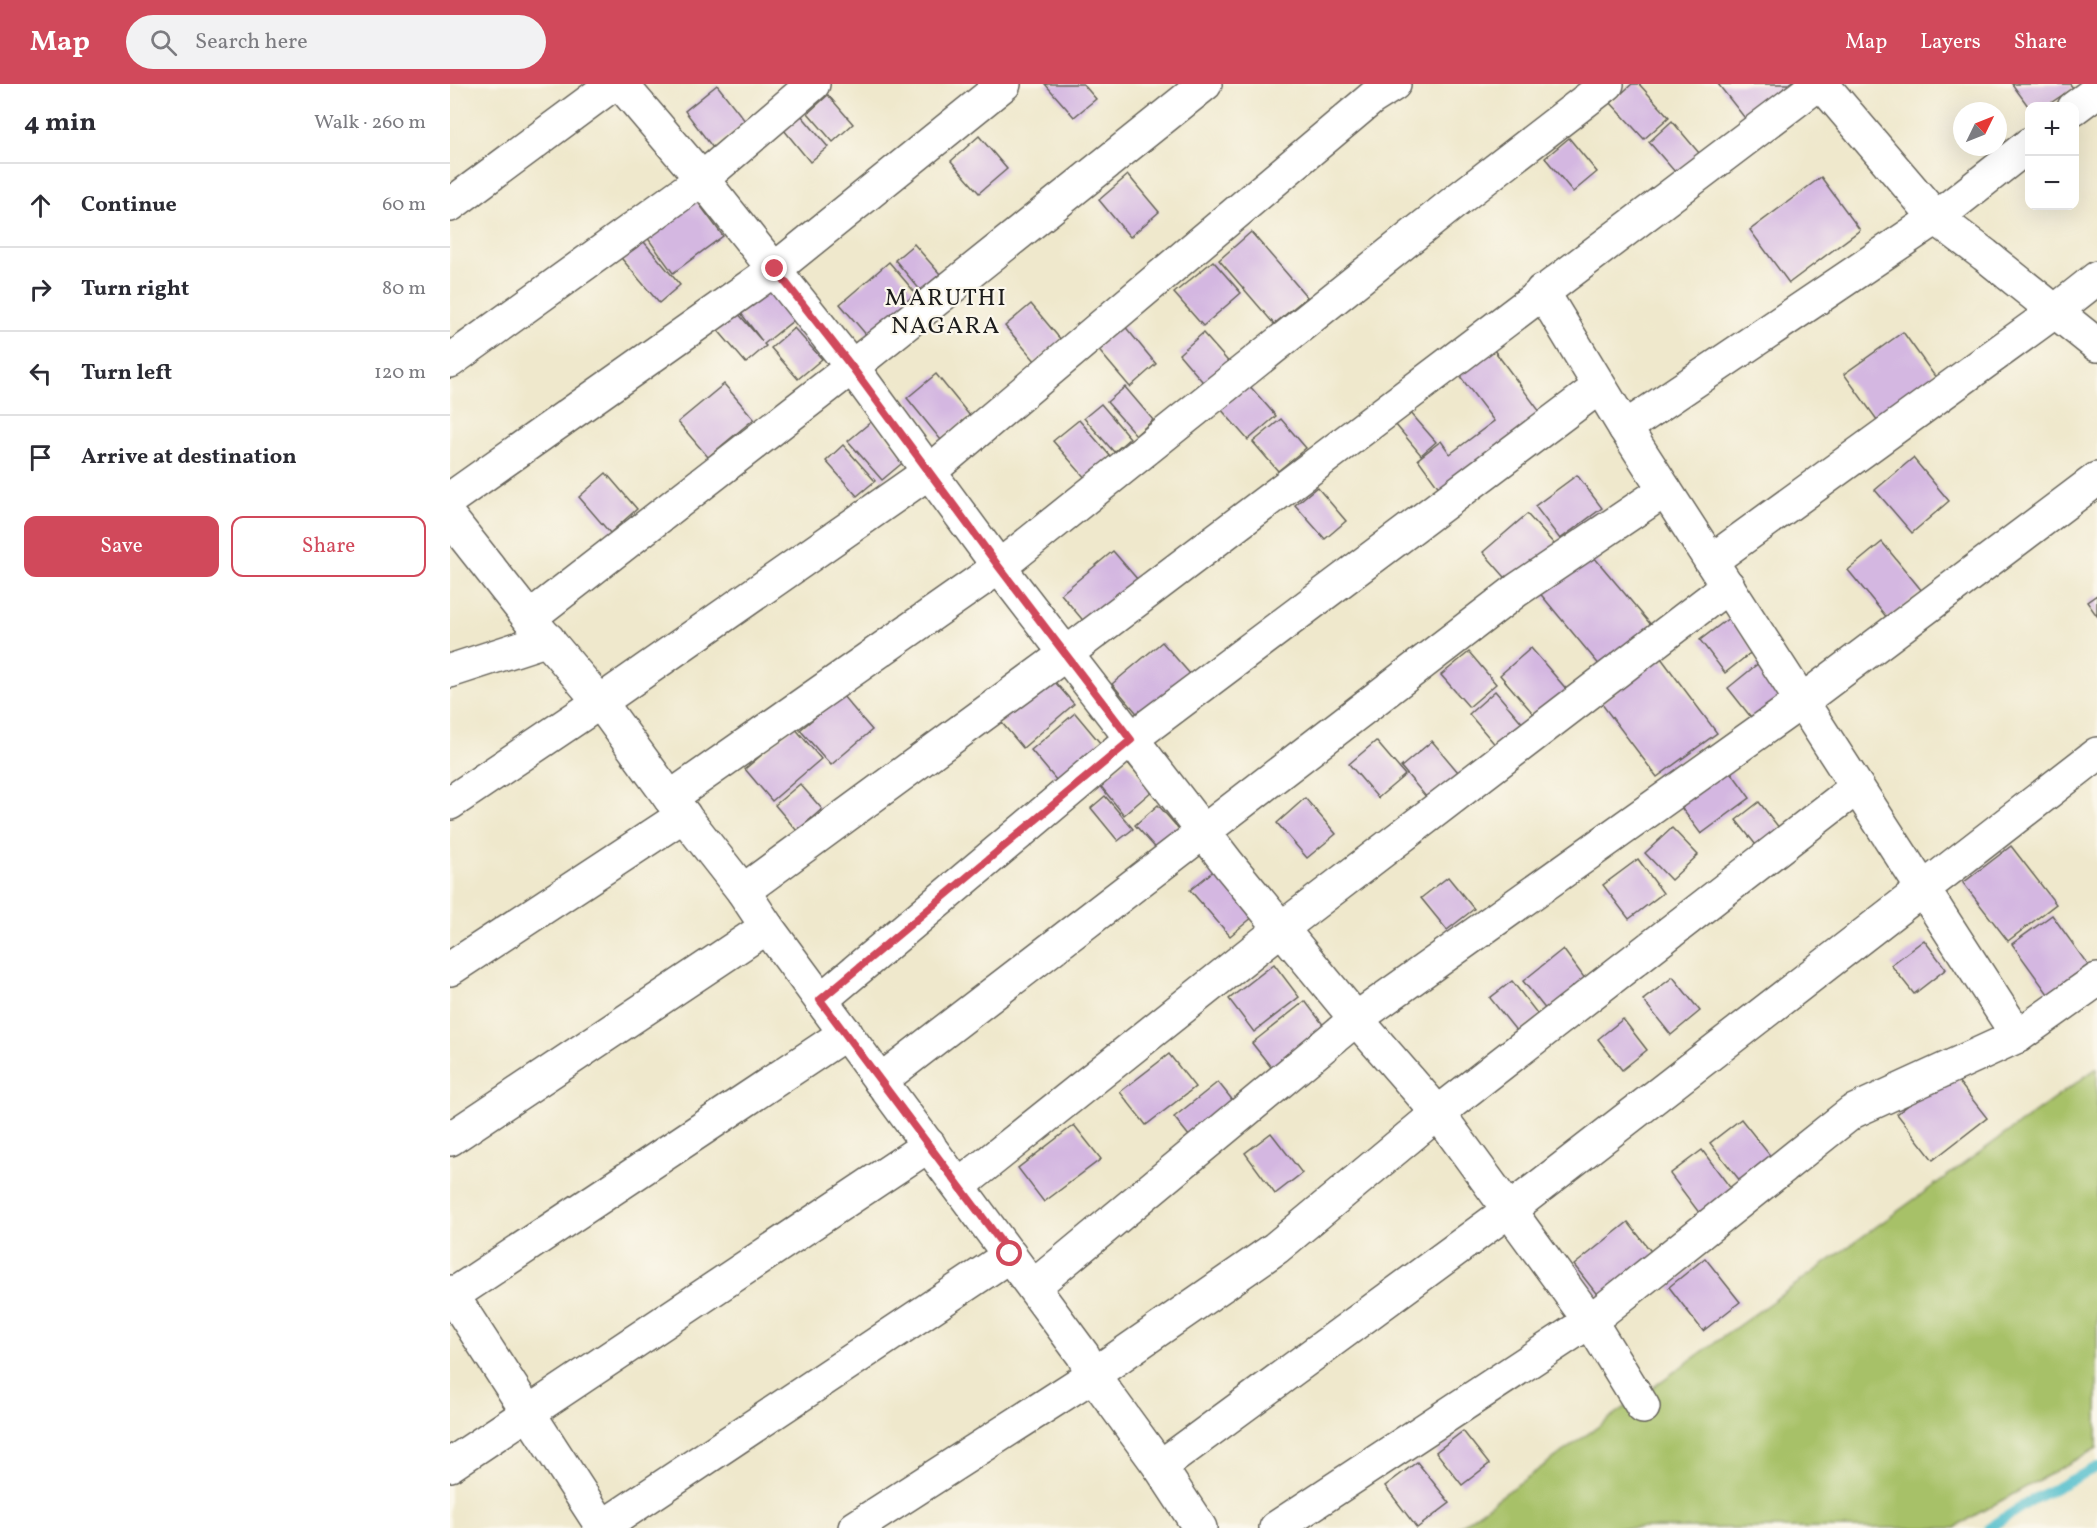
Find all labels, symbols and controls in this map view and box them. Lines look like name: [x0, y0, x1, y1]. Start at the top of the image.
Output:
search box: [126, 15, 546, 69]
text: Map: [30, 23, 90, 62]
icon: search: [147, 26, 180, 59]
text: Search here: [195, 27, 308, 58]
text: Map: [1845, 28, 1887, 57]
text: Layers: [1920, 28, 1981, 57]
text: Share: [2014, 28, 2067, 57]
north arrow: [1953, 102, 2007, 156]
map controls: [2025, 102, 2079, 210]
button: +: [2025, 102, 2079, 156]
text: 4 min: [24, 105, 96, 141]
text: Walk · 260 m: [314, 109, 426, 137]
button: −: [2025, 156, 2079, 210]
icon: ahead: [24, 189, 57, 222]
text: Continue: [81, 190, 177, 221]
text: 60 m: [382, 191, 426, 219]
route end: [761, 255, 787, 281]
icon: right: [24, 273, 57, 306]
text: Turn right: [81, 274, 189, 305]
text: 80 m: [382, 275, 426, 303]
district label: MARUTHI NAGARA: [885, 282, 1007, 344]
icon: left: [24, 357, 57, 390]
text: Turn left: [81, 358, 172, 389]
text: 120 m: [374, 359, 426, 387]
icon: arrive: [24, 441, 57, 474]
text: Arrive at destination: [81, 442, 297, 473]
button: Save: [24, 516, 219, 577]
button: Share: [231, 516, 426, 577]
route start: [996, 1240, 1022, 1266]

